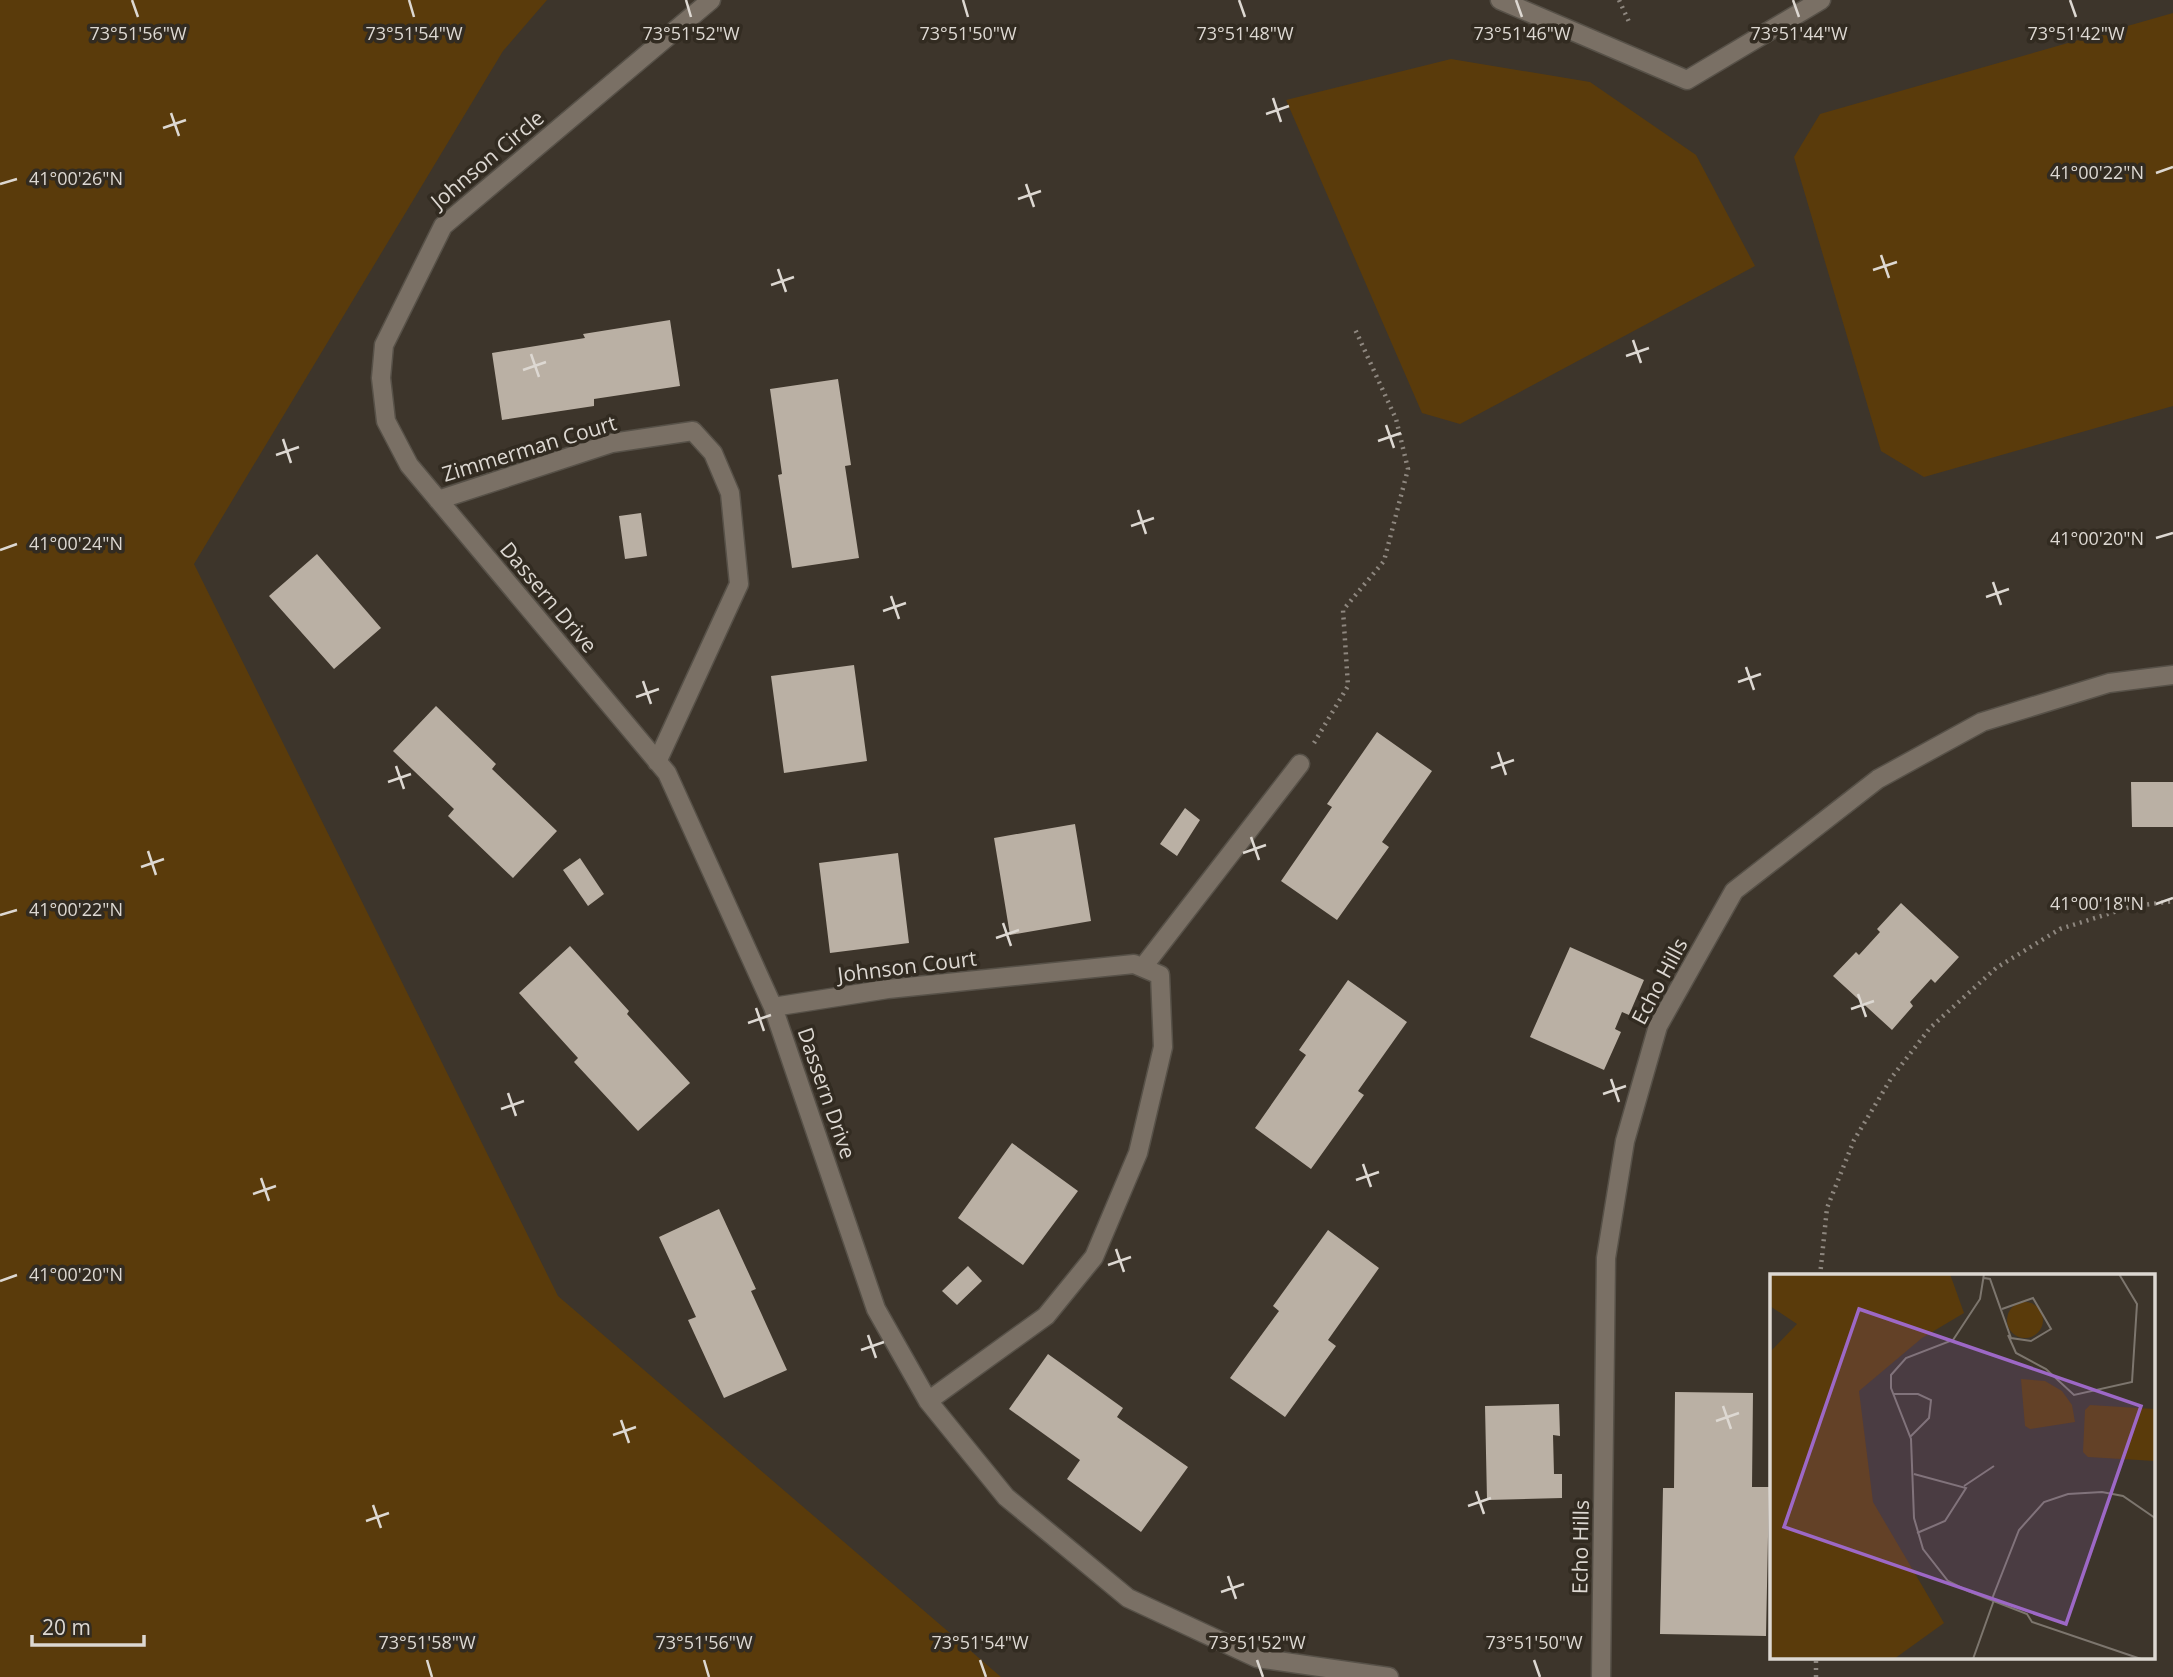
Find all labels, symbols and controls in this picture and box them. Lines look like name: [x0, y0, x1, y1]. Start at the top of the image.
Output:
text: 73°51'56"W: [89, 21, 187, 45]
text: 73°51'54"W: [365, 21, 463, 45]
text: 73°51'52"W: [642, 21, 740, 45]
text: 73°51'50"W: [919, 21, 1017, 45]
text: 73°51'48"W: [1196, 21, 1294, 45]
text: 73°51'46"W: [1473, 21, 1571, 45]
text: 73°51'44"W: [1750, 21, 1848, 45]
text: 73°51'42"W: [2027, 21, 2125, 45]
street label: Johnson Circle: [423, 104, 549, 216]
text: 41°00'22"N: [2050, 160, 2144, 184]
text: 41°00'26"N: [29, 166, 123, 190]
street label: Zimmerman Court: [438, 408, 620, 488]
text: 41°00'20"N: [2050, 526, 2144, 550]
text: 41°00'24"N: [29, 531, 123, 555]
street label: Dassern Drive: [494, 536, 604, 658]
text: 41°00'18"N: [2050, 891, 2144, 915]
text: 41°00'22"N: [29, 897, 123, 921]
street label: Echo Hills: [1625, 933, 1693, 1029]
street label: Johnson Court: [834, 944, 978, 989]
street label: Dassern Drive: [791, 1024, 863, 1162]
text: 41°00'20"N: [29, 1262, 123, 1286]
inset map: [1770, 1274, 2156, 1660]
street label: Echo Hills: [1565, 1500, 1595, 1594]
scale bar: [32, 1604, 144, 1648]
text: 20 m: [42, 1613, 91, 1641]
text: 73°51'58"W: [378, 1630, 476, 1654]
text: 73°51'56"W: [655, 1630, 753, 1654]
text: 73°51'54"W: [931, 1630, 1029, 1654]
text: 73°51'52"W: [1208, 1630, 1306, 1654]
text: 73°51'50"W: [1485, 1630, 1583, 1654]

